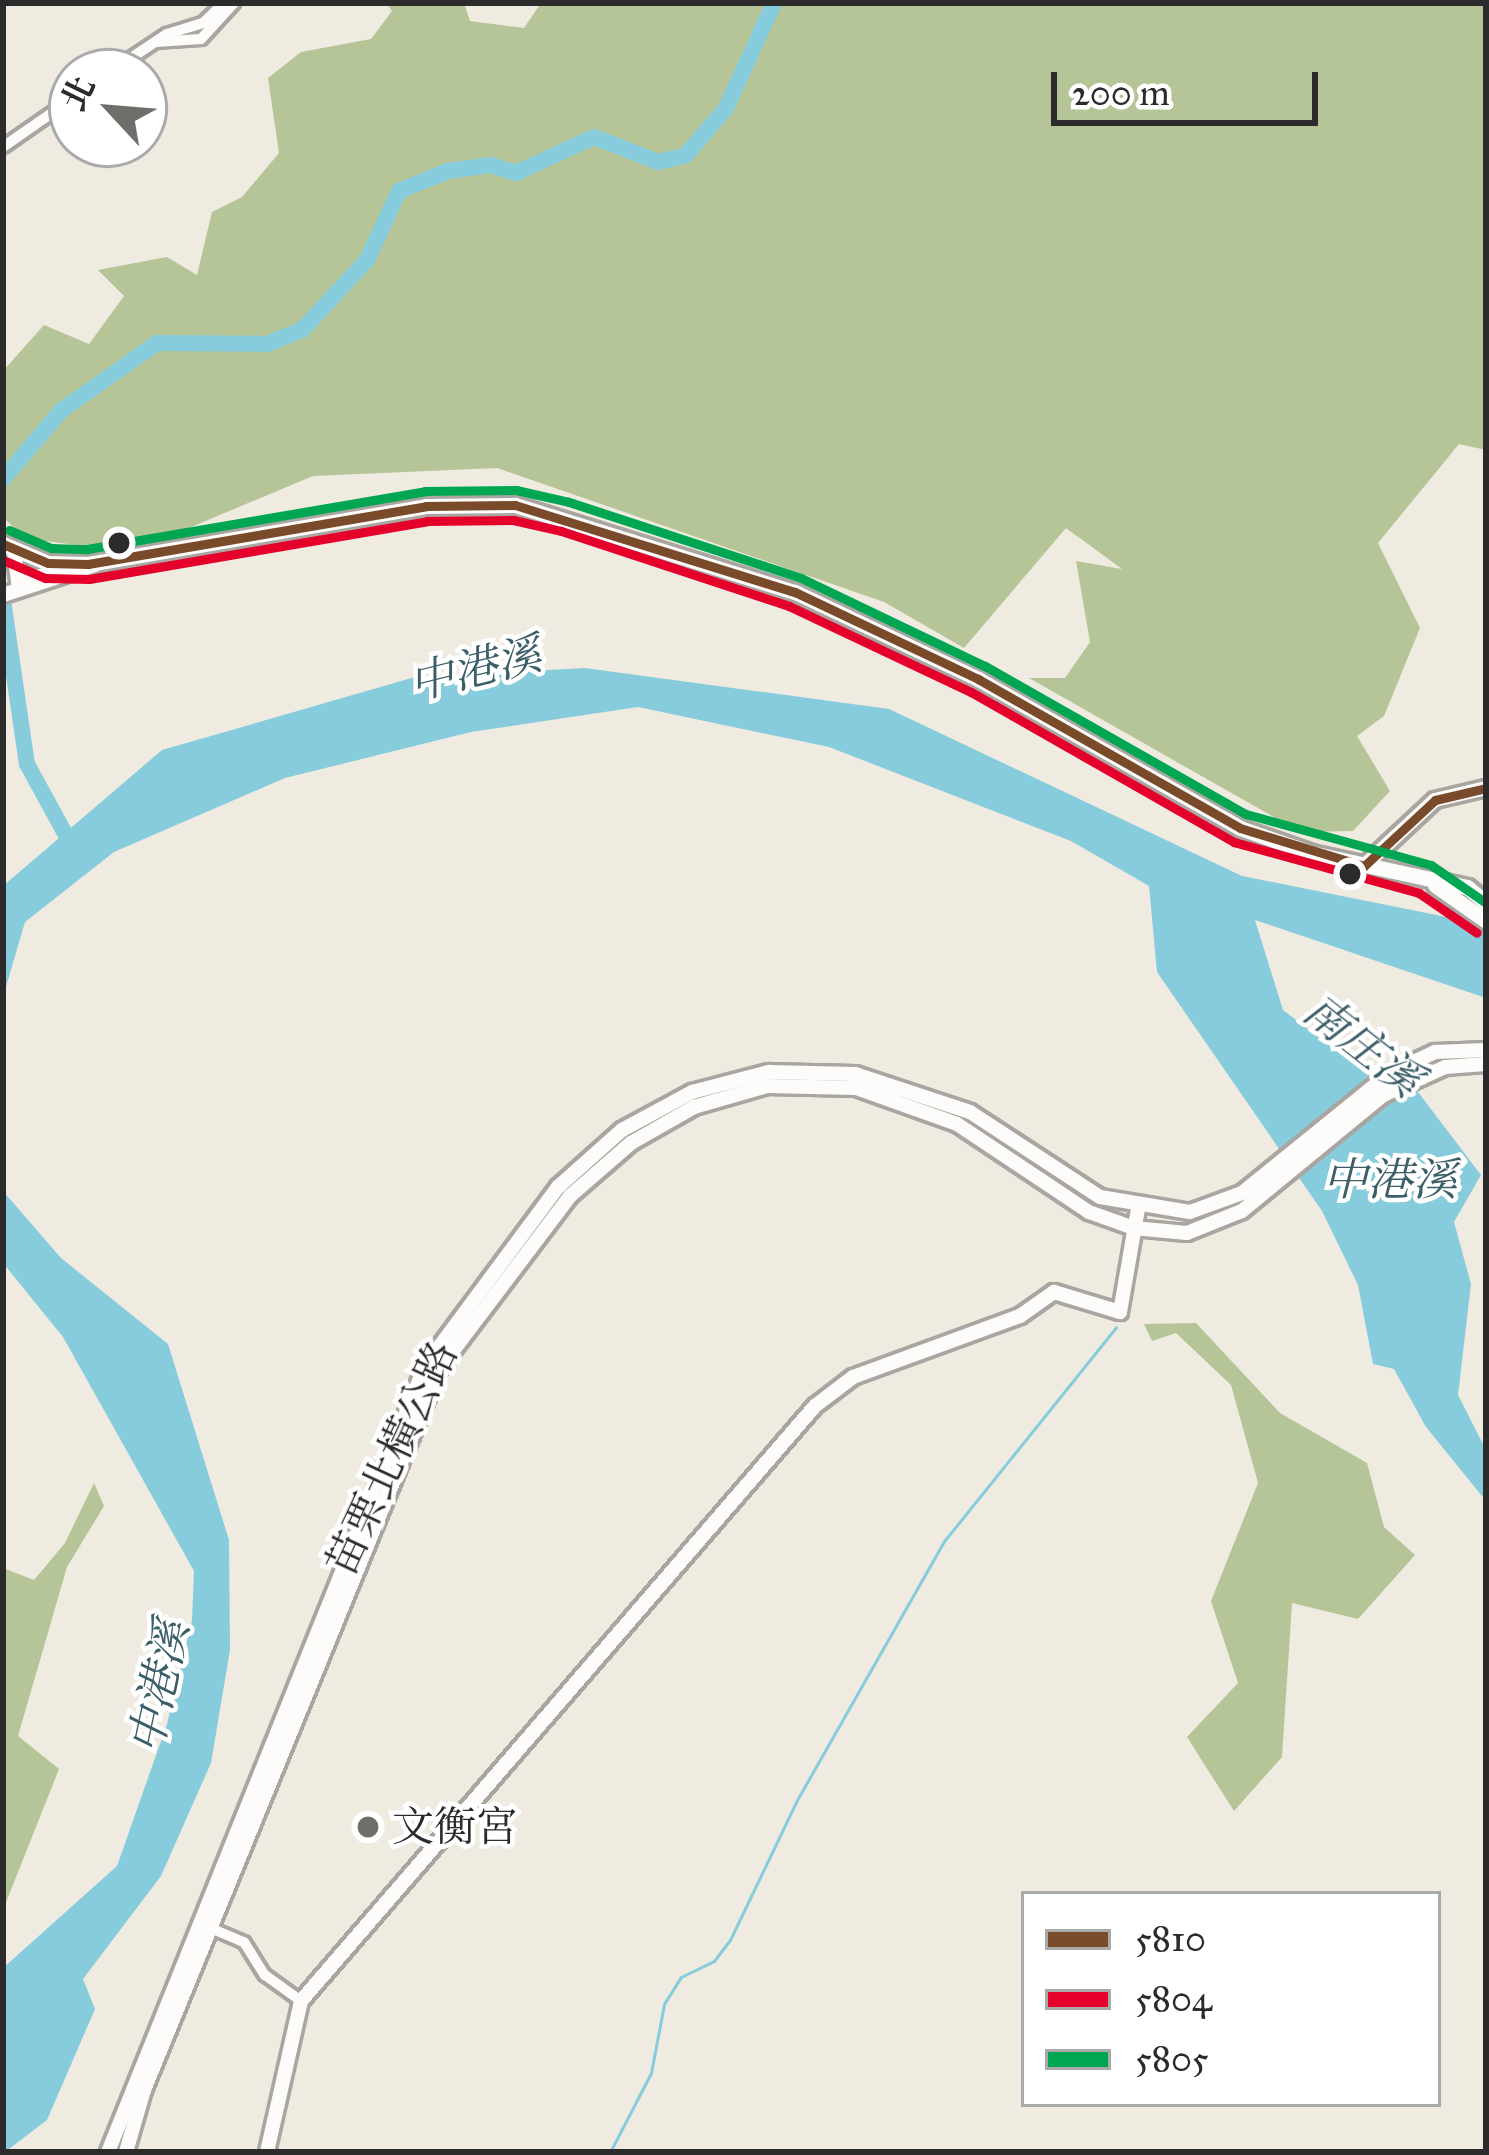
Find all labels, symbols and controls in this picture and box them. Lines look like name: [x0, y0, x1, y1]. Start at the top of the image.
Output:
north arrow: [48, 48, 168, 168]
scale bar: [1057, 48, 1324, 122]
text: 北: [53, 70, 104, 117]
text: 200 m: [1072, 71, 1170, 115]
unlabelled marker: [108, 532, 130, 554]
water label: 中港溪: [403, 626, 547, 712]
unlabelled marker: [1339, 863, 1361, 885]
water label: 南庄溪: [1293, 982, 1433, 1108]
water label: 中港溪: [1323, 1153, 1457, 1207]
street label: 苗栗北橫公路: [316, 1333, 468, 1583]
water label: 中港溪: [119, 1615, 199, 1759]
place label: 文衡宮: [392, 1802, 518, 1852]
marker: 文衡宮: [355, 1814, 381, 1840]
legend: [1021, 1891, 1441, 2107]
text: 5810: [1135, 1917, 1206, 1961]
text: 5804: [1135, 1977, 1212, 2021]
text: 5805: [1135, 2037, 1209, 2081]

